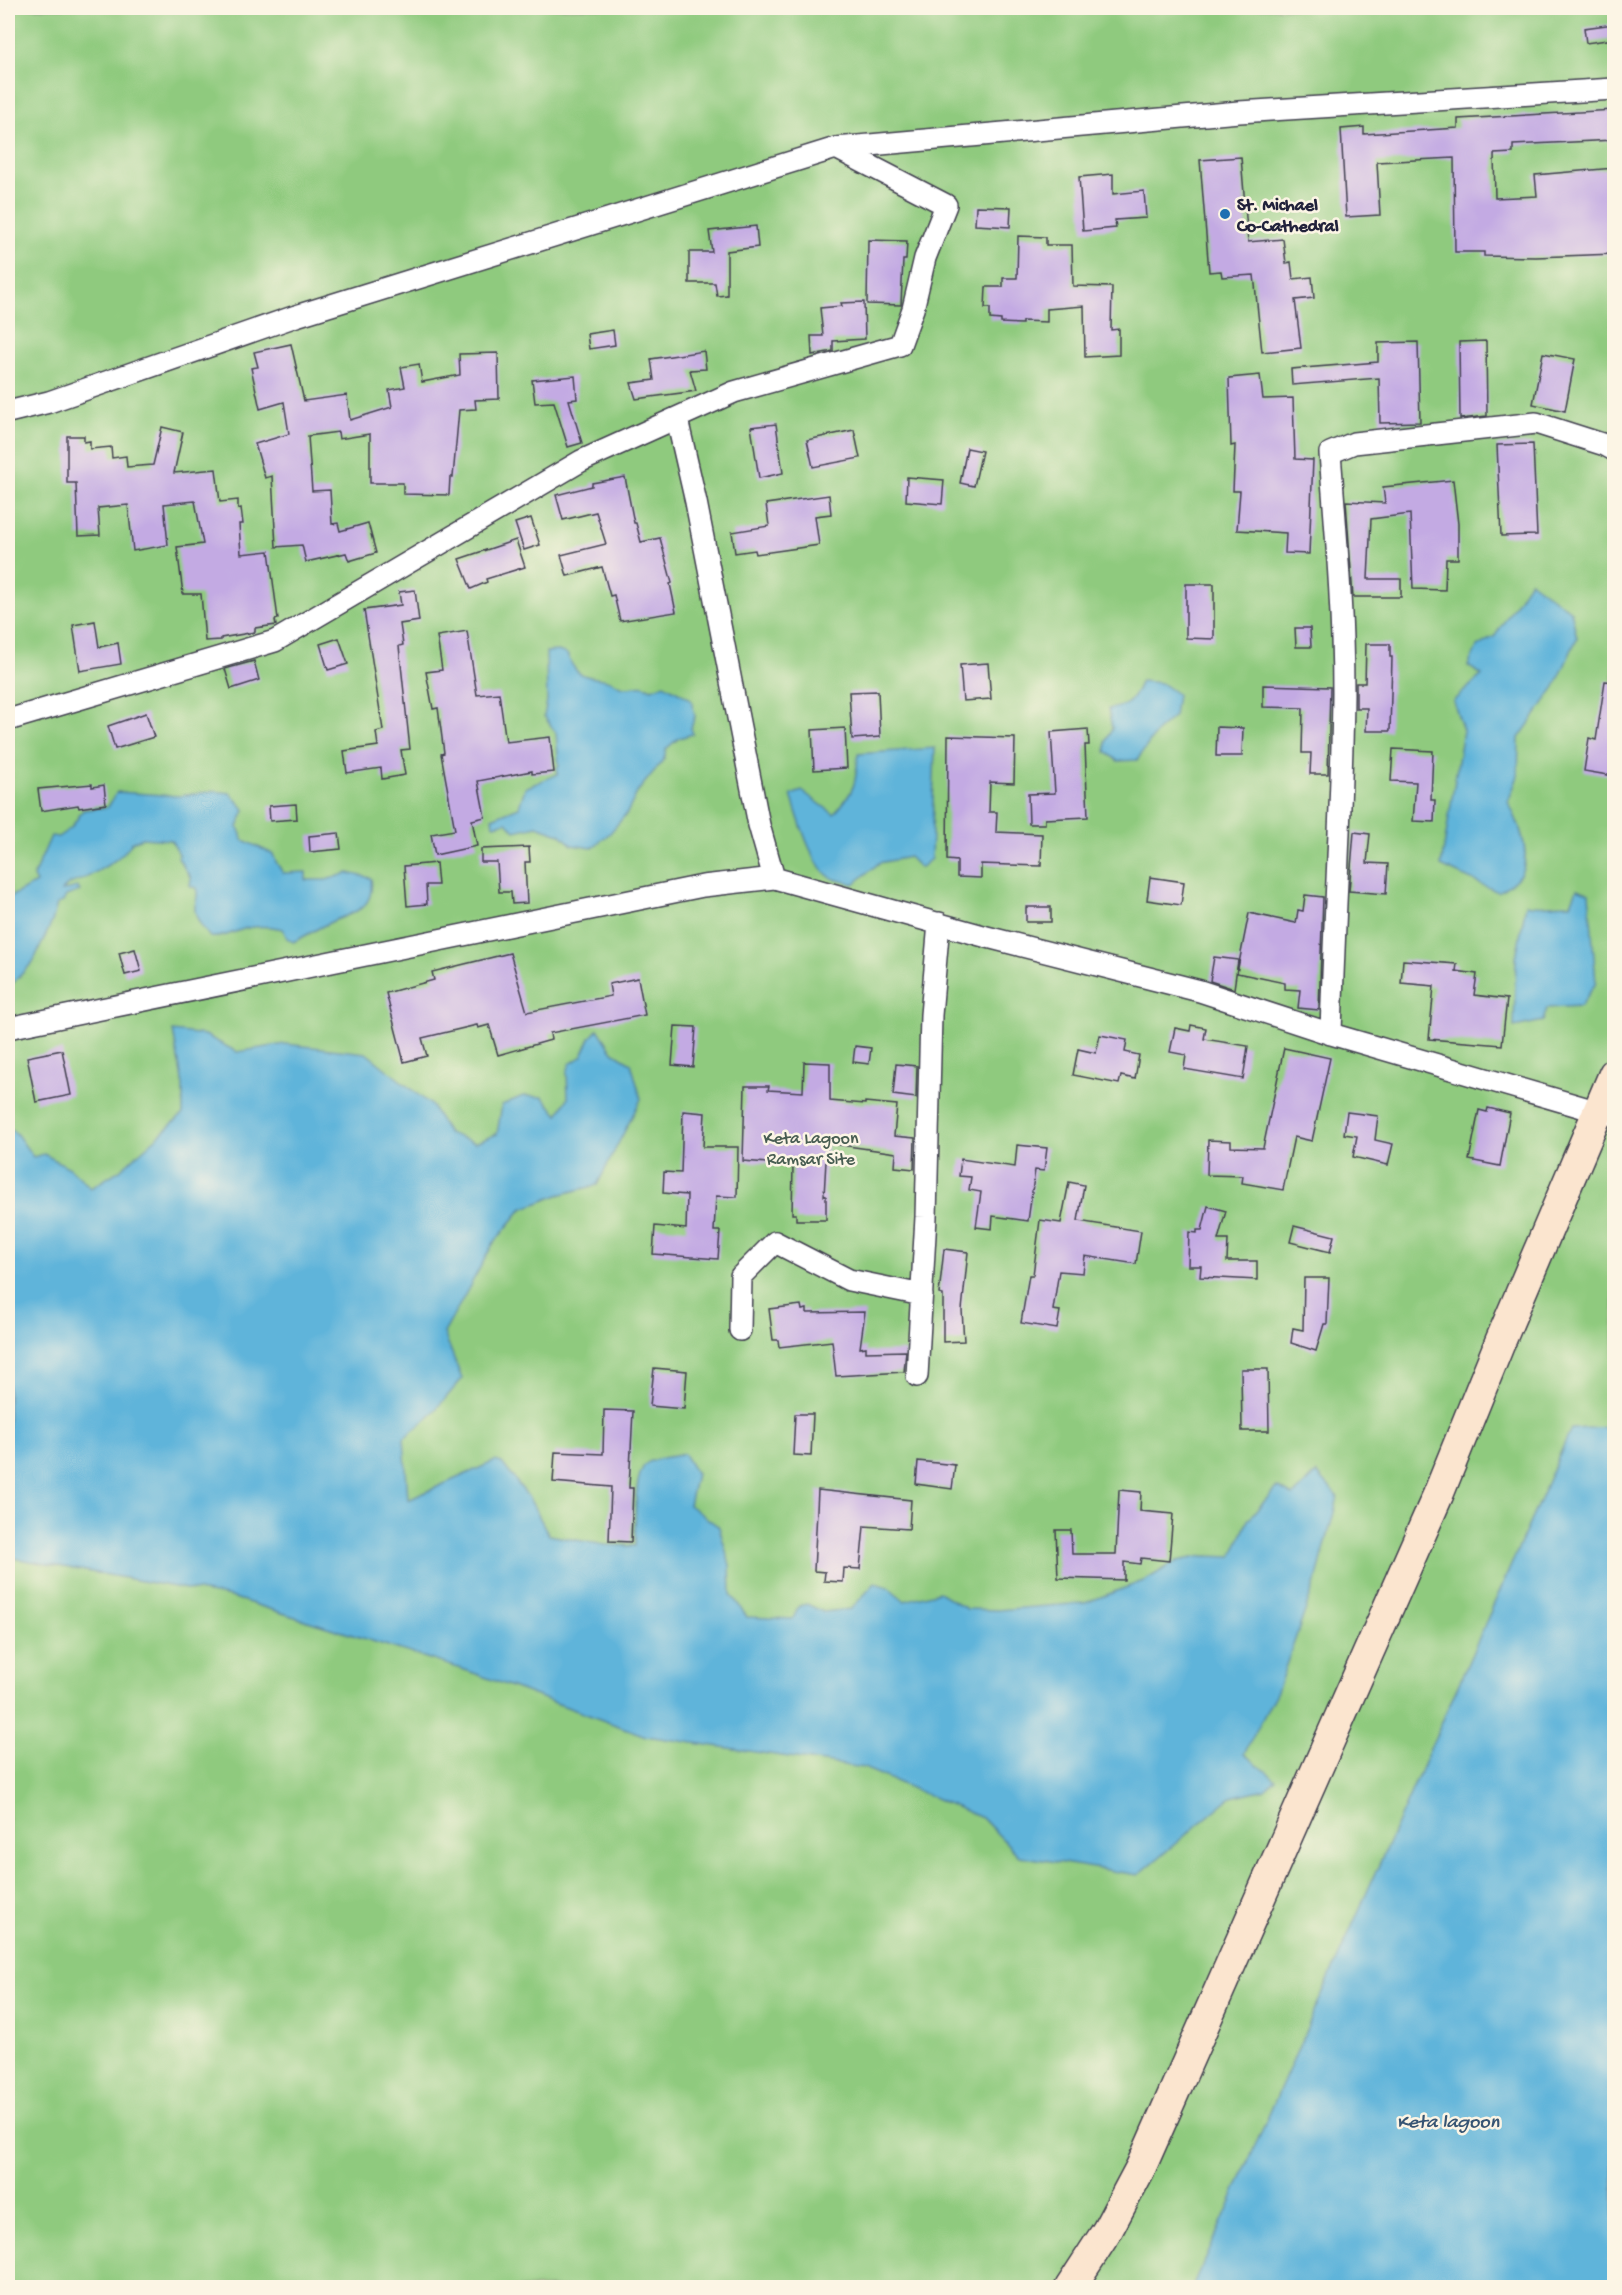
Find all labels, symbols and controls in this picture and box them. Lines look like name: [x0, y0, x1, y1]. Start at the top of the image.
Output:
place label: St. Michael Co-Cathedral: [1236, 196, 1339, 238]
marker: St. Michael Co-Cathedral: [1218, 207, 1232, 221]
park label: Keta Lagoon Ramsar Site: [764, 1129, 859, 1171]
water label: Keta lagoon: [1397, 2112, 1500, 2135]

